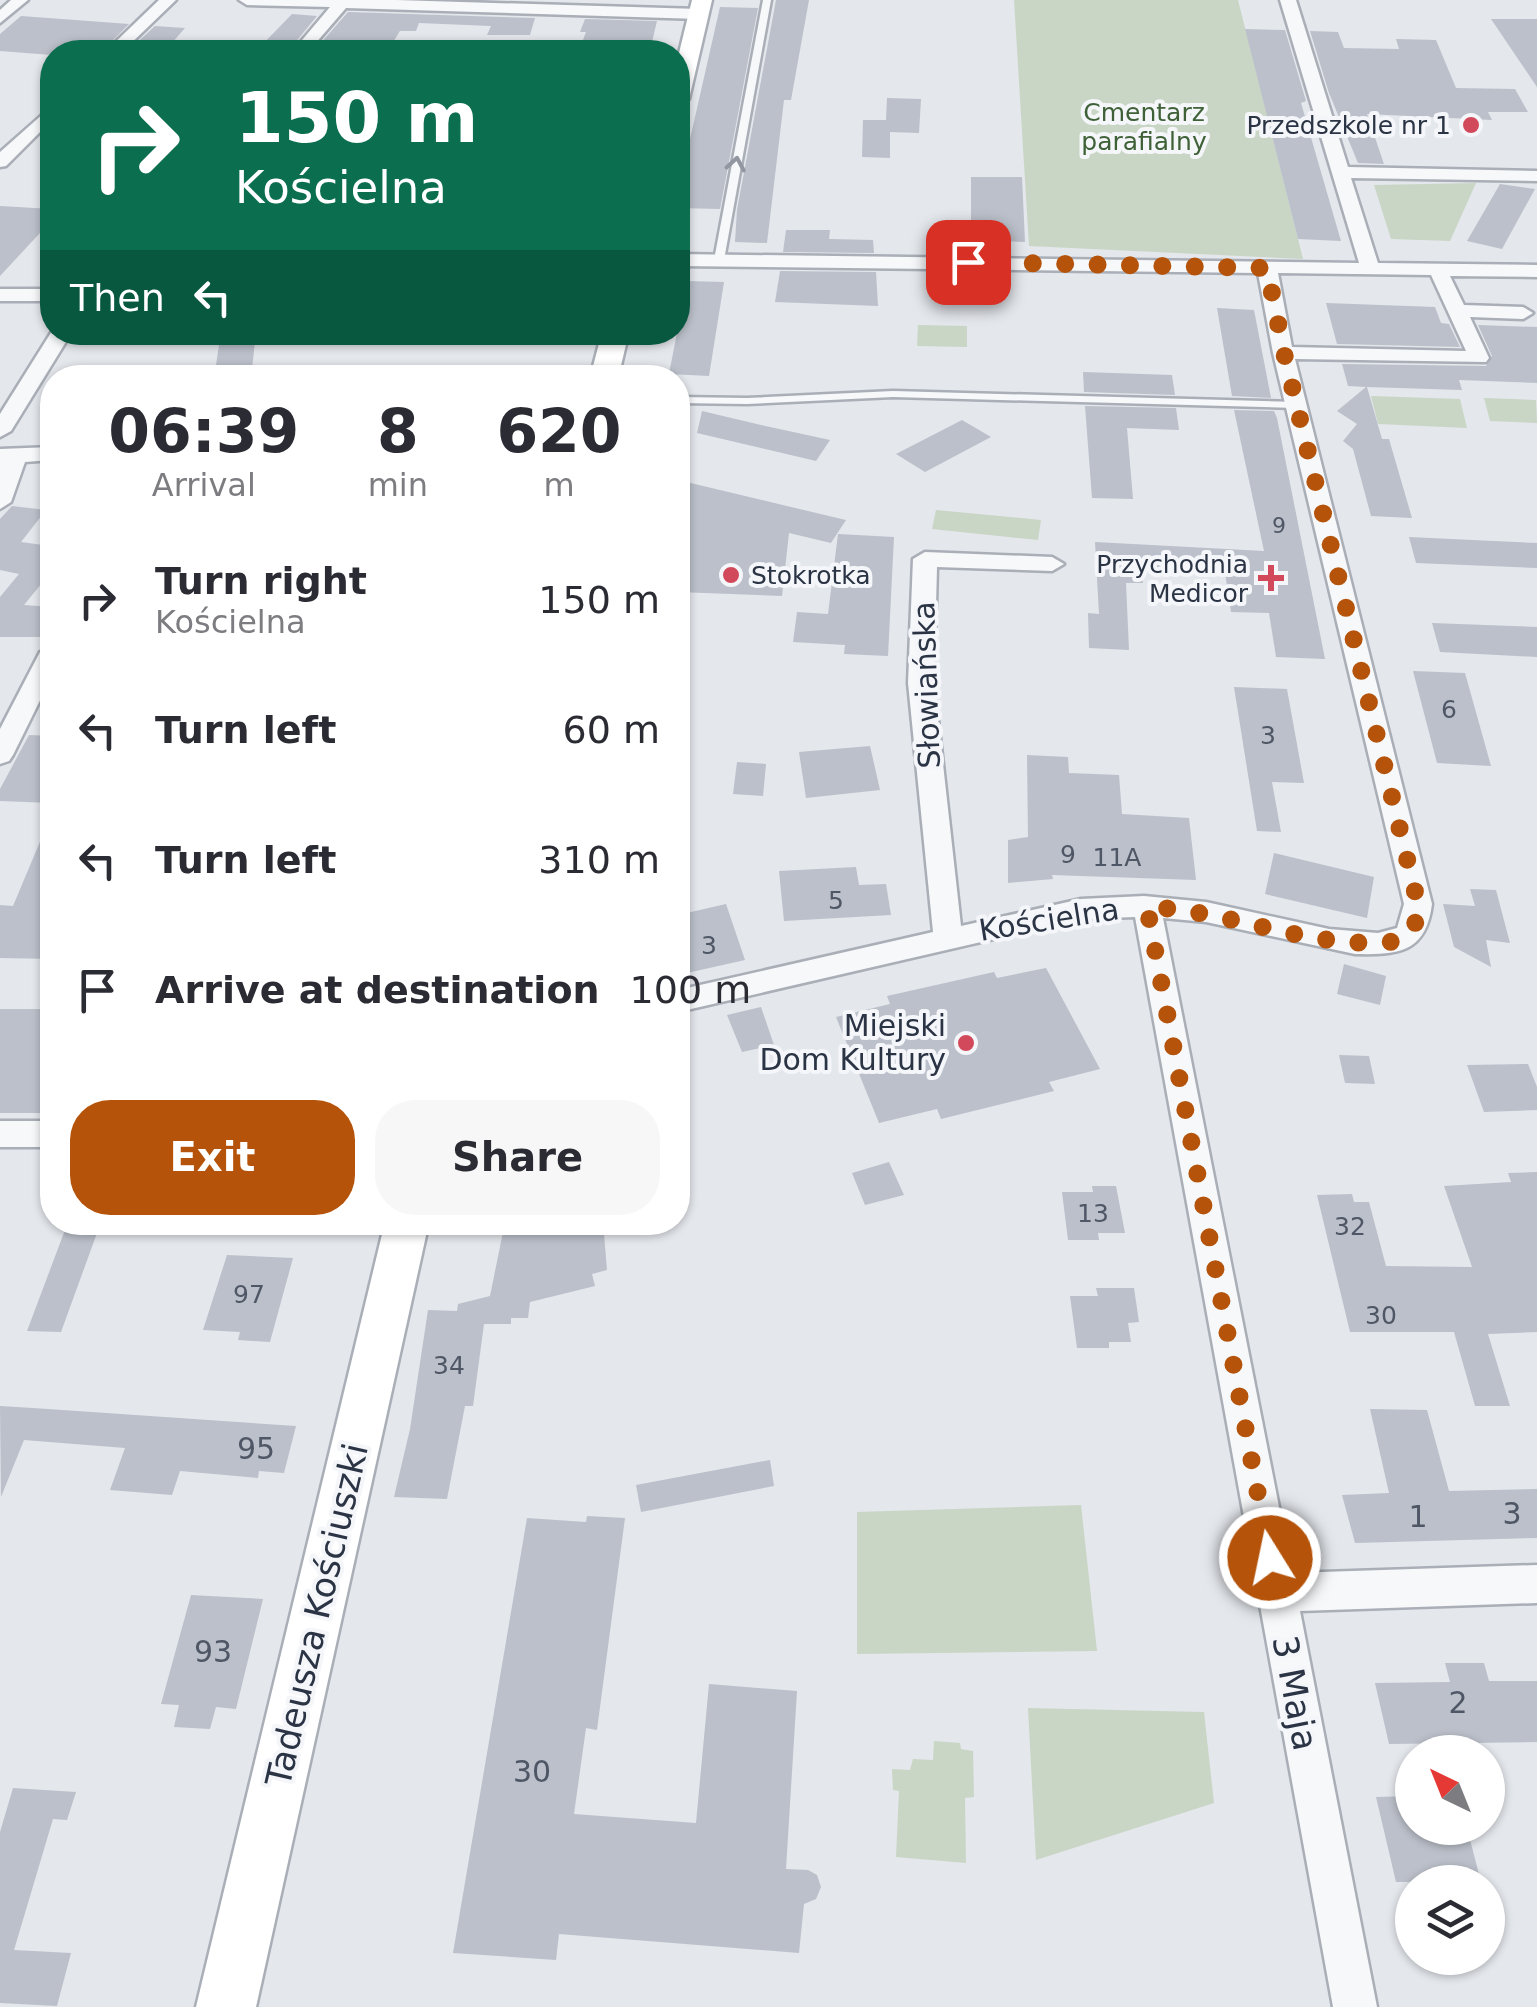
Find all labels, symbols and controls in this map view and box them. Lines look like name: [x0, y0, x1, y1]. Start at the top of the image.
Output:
text: 150 m: [235, 77, 478, 159]
icon: right: [70, 80, 200, 210]
park label: Cmentarz parafialny: [1081, 98, 1207, 156]
place label: Przedszkole nr 1: [1246, 111, 1451, 140]
marker: Przedszkole nr 1: [1460, 114, 1482, 136]
one-way arrow: [725, 156, 746, 173]
text: Kościelna: [235, 161, 447, 214]
pin: [926, 220, 1011, 305]
icon: arrive: [941, 235, 996, 290]
icon: left: [185, 270, 240, 325]
text: Then: [70, 276, 165, 320]
text: 06:39: [108, 396, 299, 466]
text: 8: [377, 396, 419, 466]
text: 620: [496, 396, 622, 466]
text: Arrival: [152, 466, 256, 504]
text: min: [368, 466, 428, 504]
text: m: [543, 466, 575, 504]
house number: 9: [1272, 513, 1286, 538]
place label: Przychodnia Medicor: [1096, 550, 1249, 608]
text: Turn right: [155, 559, 367, 603]
place label: Stokrotka: [751, 561, 871, 590]
marker: Stokrotka: [720, 564, 742, 586]
marker: Przychodnia Medicor: [1258, 565, 1284, 591]
icon: right: [70, 573, 125, 628]
text: 150 m: [538, 578, 660, 622]
street label: Słowiańska: [906, 601, 947, 769]
text: Kościelna: [155, 603, 306, 641]
house number: 6: [1441, 695, 1457, 724]
icon: left: [70, 703, 125, 758]
text: Turn left: [155, 708, 336, 752]
text: 60 m: [563, 708, 660, 752]
house number: 3: [1260, 721, 1276, 750]
icon: left: [70, 833, 125, 888]
text: Turn left: [155, 838, 336, 882]
text: 310 m: [538, 838, 660, 882]
house number: 9: [1060, 840, 1076, 869]
house number: 11A: [1093, 843, 1141, 872]
house number: 5: [828, 886, 844, 915]
street label: Kościelna: [976, 891, 1121, 948]
house number: 3: [701, 931, 717, 960]
icon: arrive: [70, 963, 125, 1018]
text: Arrive at destination: [155, 968, 600, 1012]
text: 100 m: [630, 968, 751, 1012]
place label: Miejski Dom Kultury: [759, 1008, 946, 1077]
marker: Miejski Dom Kultury: [955, 1032, 977, 1054]
button: Exit: [70, 1100, 355, 1215]
button: Share: [375, 1100, 660, 1215]
house number: 13: [1077, 1199, 1109, 1228]
house number: 32: [1334, 1212, 1366, 1241]
house number: 97: [233, 1280, 265, 1309]
house number: 30: [1365, 1301, 1397, 1330]
house number: 34: [433, 1351, 465, 1380]
house number: 95: [237, 1431, 275, 1466]
street label: Tadeusza Kościuszki: [258, 1440, 376, 1791]
house number: 3: [1502, 1496, 1522, 1531]
house number: 1: [1408, 1499, 1428, 1534]
position arrow: [1218, 1506, 1322, 1610]
street label: 3 Maja: [1264, 1632, 1326, 1754]
house number: 93: [194, 1634, 232, 1669]
house number: 2: [1448, 1685, 1468, 1720]
north arrow: [1395, 1735, 1505, 1845]
map controls: [1395, 1735, 1505, 1975]
house number: 30: [513, 1754, 551, 1789]
button: layers: [1395, 1865, 1505, 1975]

